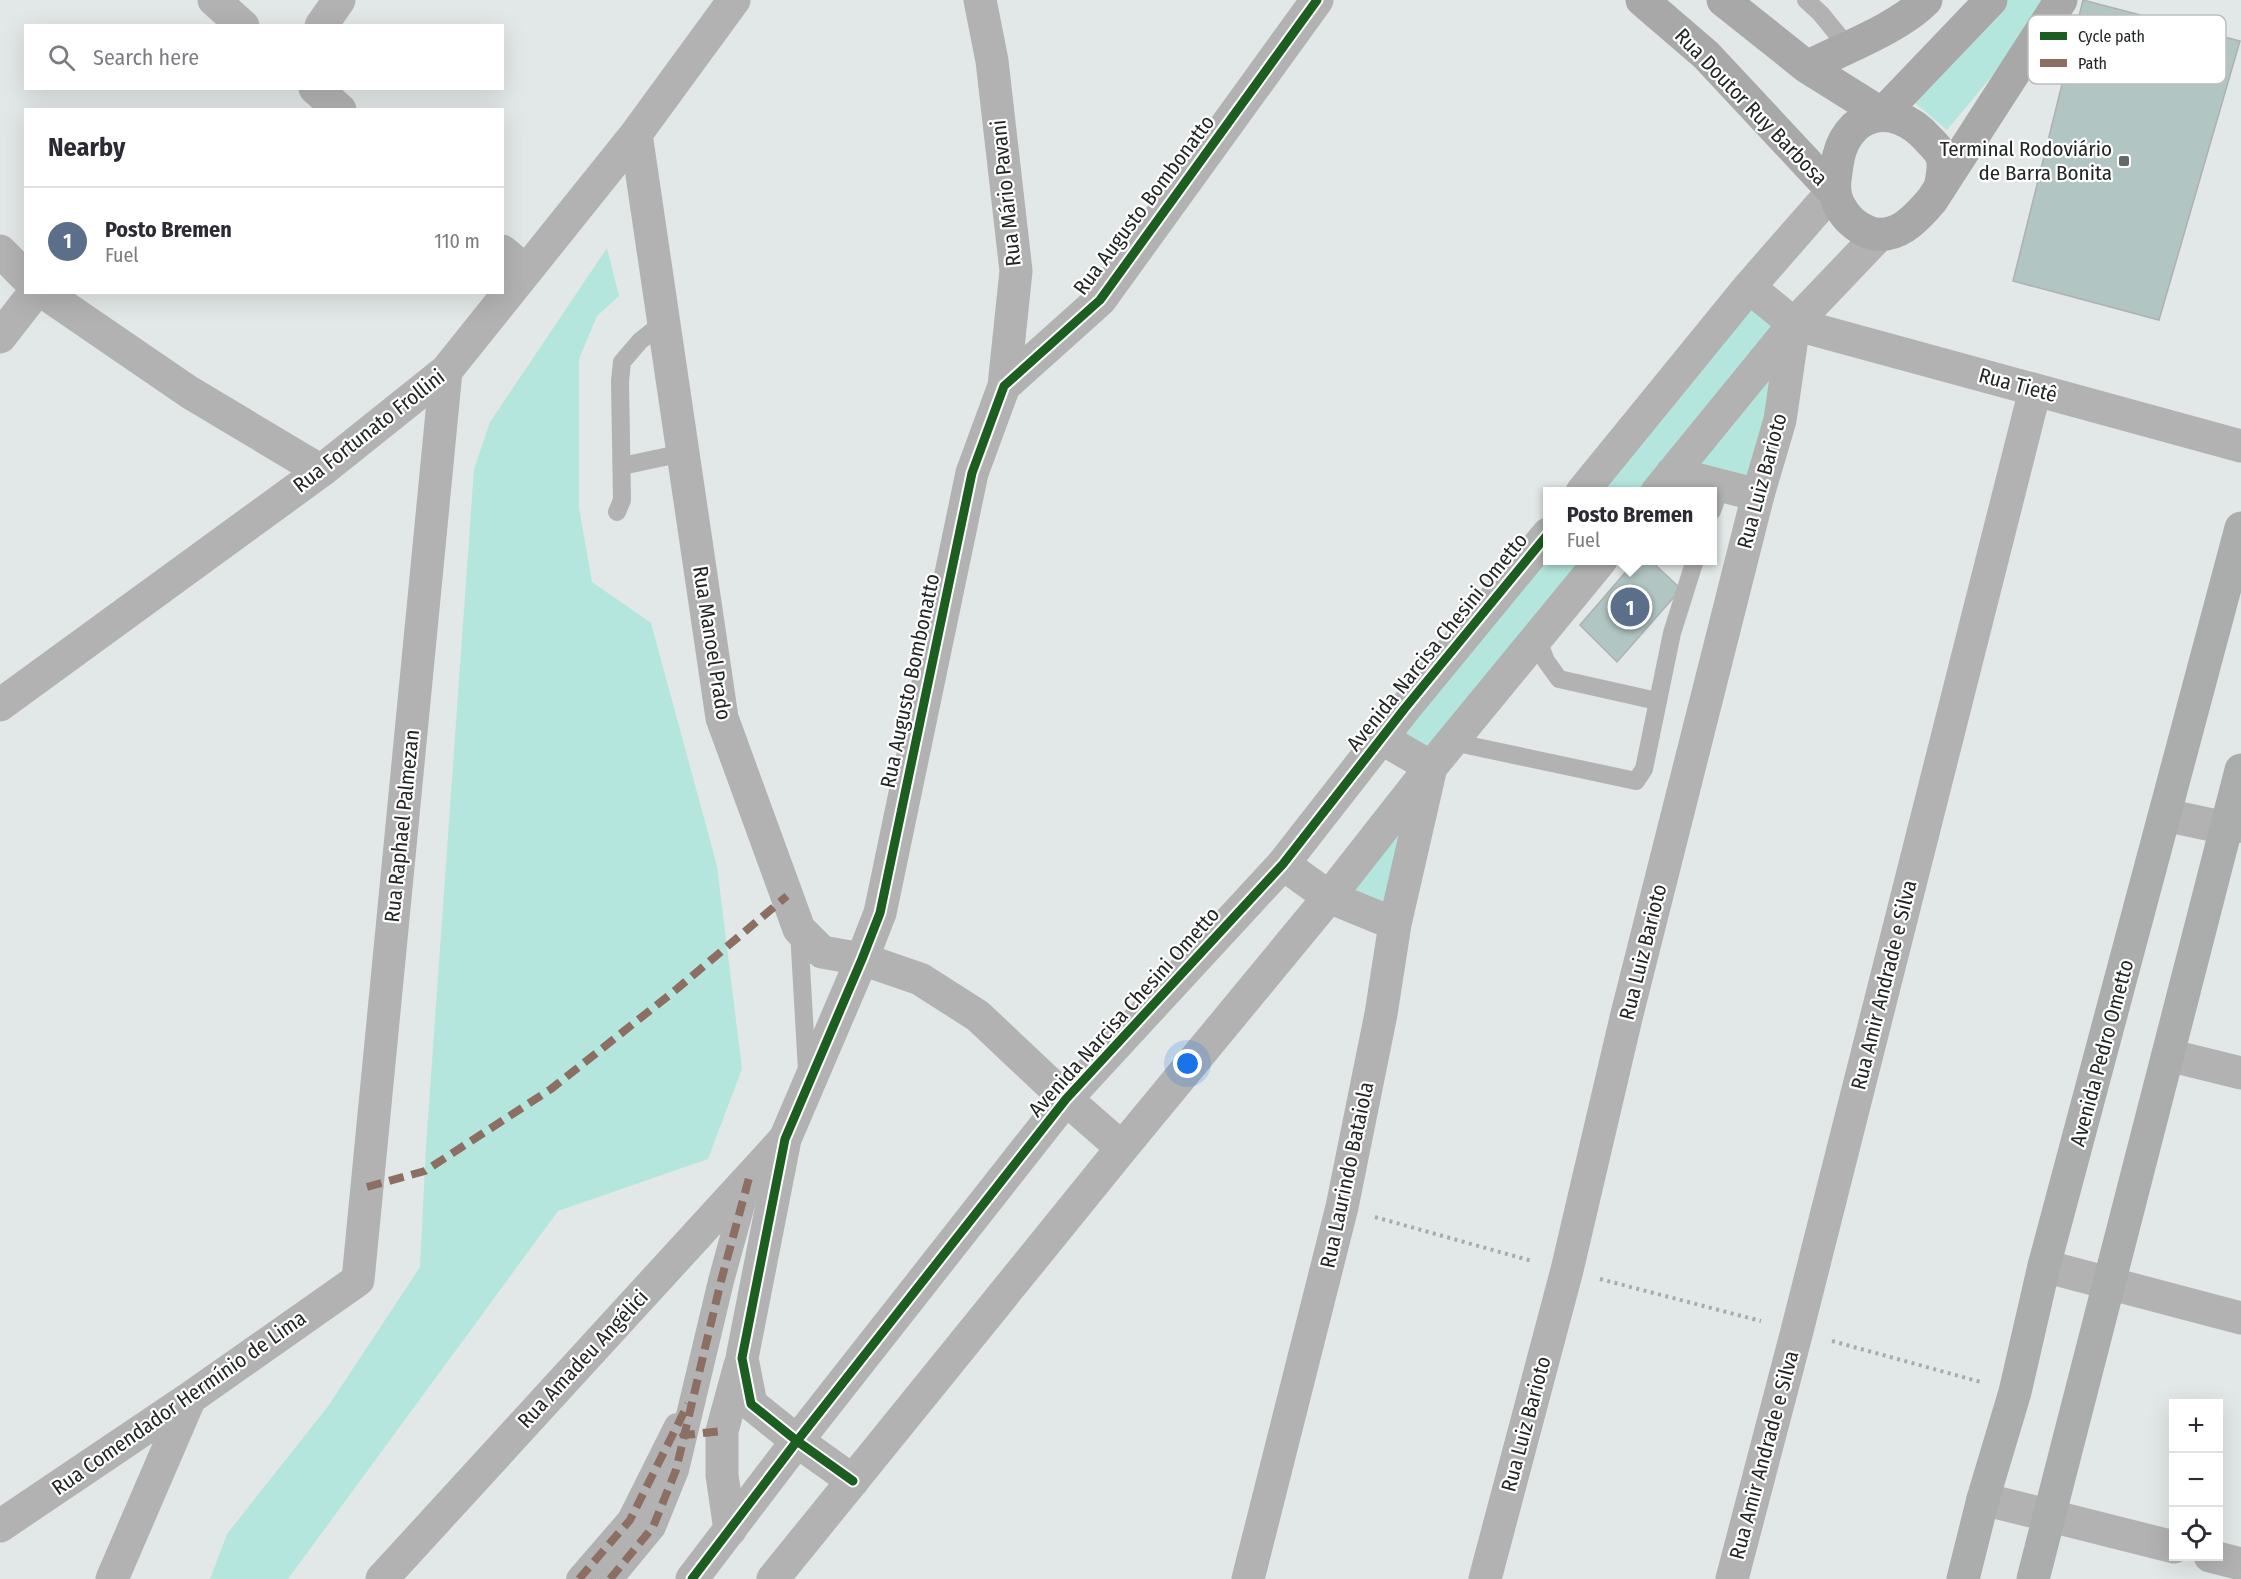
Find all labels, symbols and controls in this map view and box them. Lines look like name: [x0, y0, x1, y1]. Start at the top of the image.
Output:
legend: [2028, 15, 2226, 84]
street label: Rua Doutor Ruy Barbosa: [1669, 23, 1833, 191]
search box: [24, 24, 504, 90]
text: Cycle path: [2078, 27, 2145, 46]
icon: search: [45, 41, 78, 74]
text: Search here: [93, 44, 199, 71]
text: Path: [2078, 54, 2107, 73]
street label: Rua Augusto Bombonatto: [1068, 110, 1220, 300]
street label: Rua Mário Pavani: [985, 119, 1027, 267]
text: Nearby: [48, 132, 125, 163]
place label: Terminal Rodoviário de Barra Bonita: [1940, 136, 2112, 186]
marker: Terminal Rodoviário de Barra Bonita: [2117, 154, 2131, 168]
text: Posto Bremen: [105, 216, 232, 243]
text: 1: [63, 229, 72, 253]
text: 110 m: [434, 229, 480, 253]
text: Fuel: [105, 243, 139, 267]
street label: Rua Tietê: [1976, 362, 2060, 408]
street label: Rua Fortunato Frollini: [288, 364, 450, 498]
street label: Rua Luiz Barioto: [1731, 410, 1793, 552]
popup: [1543, 487, 1717, 565]
text: Posto Bremen: [1567, 501, 1693, 528]
street label: Avenida Narcisa Chesini Ometto: [1341, 528, 1533, 756]
text: Fuel: [1567, 528, 1600, 552]
street label: Rua Manoel Prado: [687, 564, 737, 722]
street label: Rua Augusto Bombonatto: [875, 571, 945, 791]
pin: 1: [1610, 584, 1650, 630]
street label: Rua Raphael Palmezan: [379, 728, 425, 924]
street label: Rua Amir Andrade e Silva: [1845, 878, 1923, 1092]
street label: Rua Luiz Barioto: [1614, 881, 1672, 1023]
street label: Avenida Narcisa Chesini Ometto: [1023, 902, 1225, 1122]
street label: Avenida Pedro Ometto: [2065, 957, 2139, 1149]
your location: [1173, 1049, 1202, 1078]
street label: Rua Laurindo Bataiola: [1315, 1079, 1379, 1271]
street label: Rua Amadeu Angélici: [512, 1284, 654, 1434]
street label: Rua Comendador Hermínio de Lima: [47, 1305, 311, 1501]
street label: Rua Amir Andrade e Silva: [1724, 1348, 1804, 1562]
street label: Rua Luiz Barioto: [1495, 1353, 1557, 1495]
map controls: [2169, 1399, 2223, 1561]
button: +: [2169, 1399, 2223, 1453]
button: −: [2169, 1453, 2223, 1507]
button: locate: [2169, 1507, 2223, 1561]

